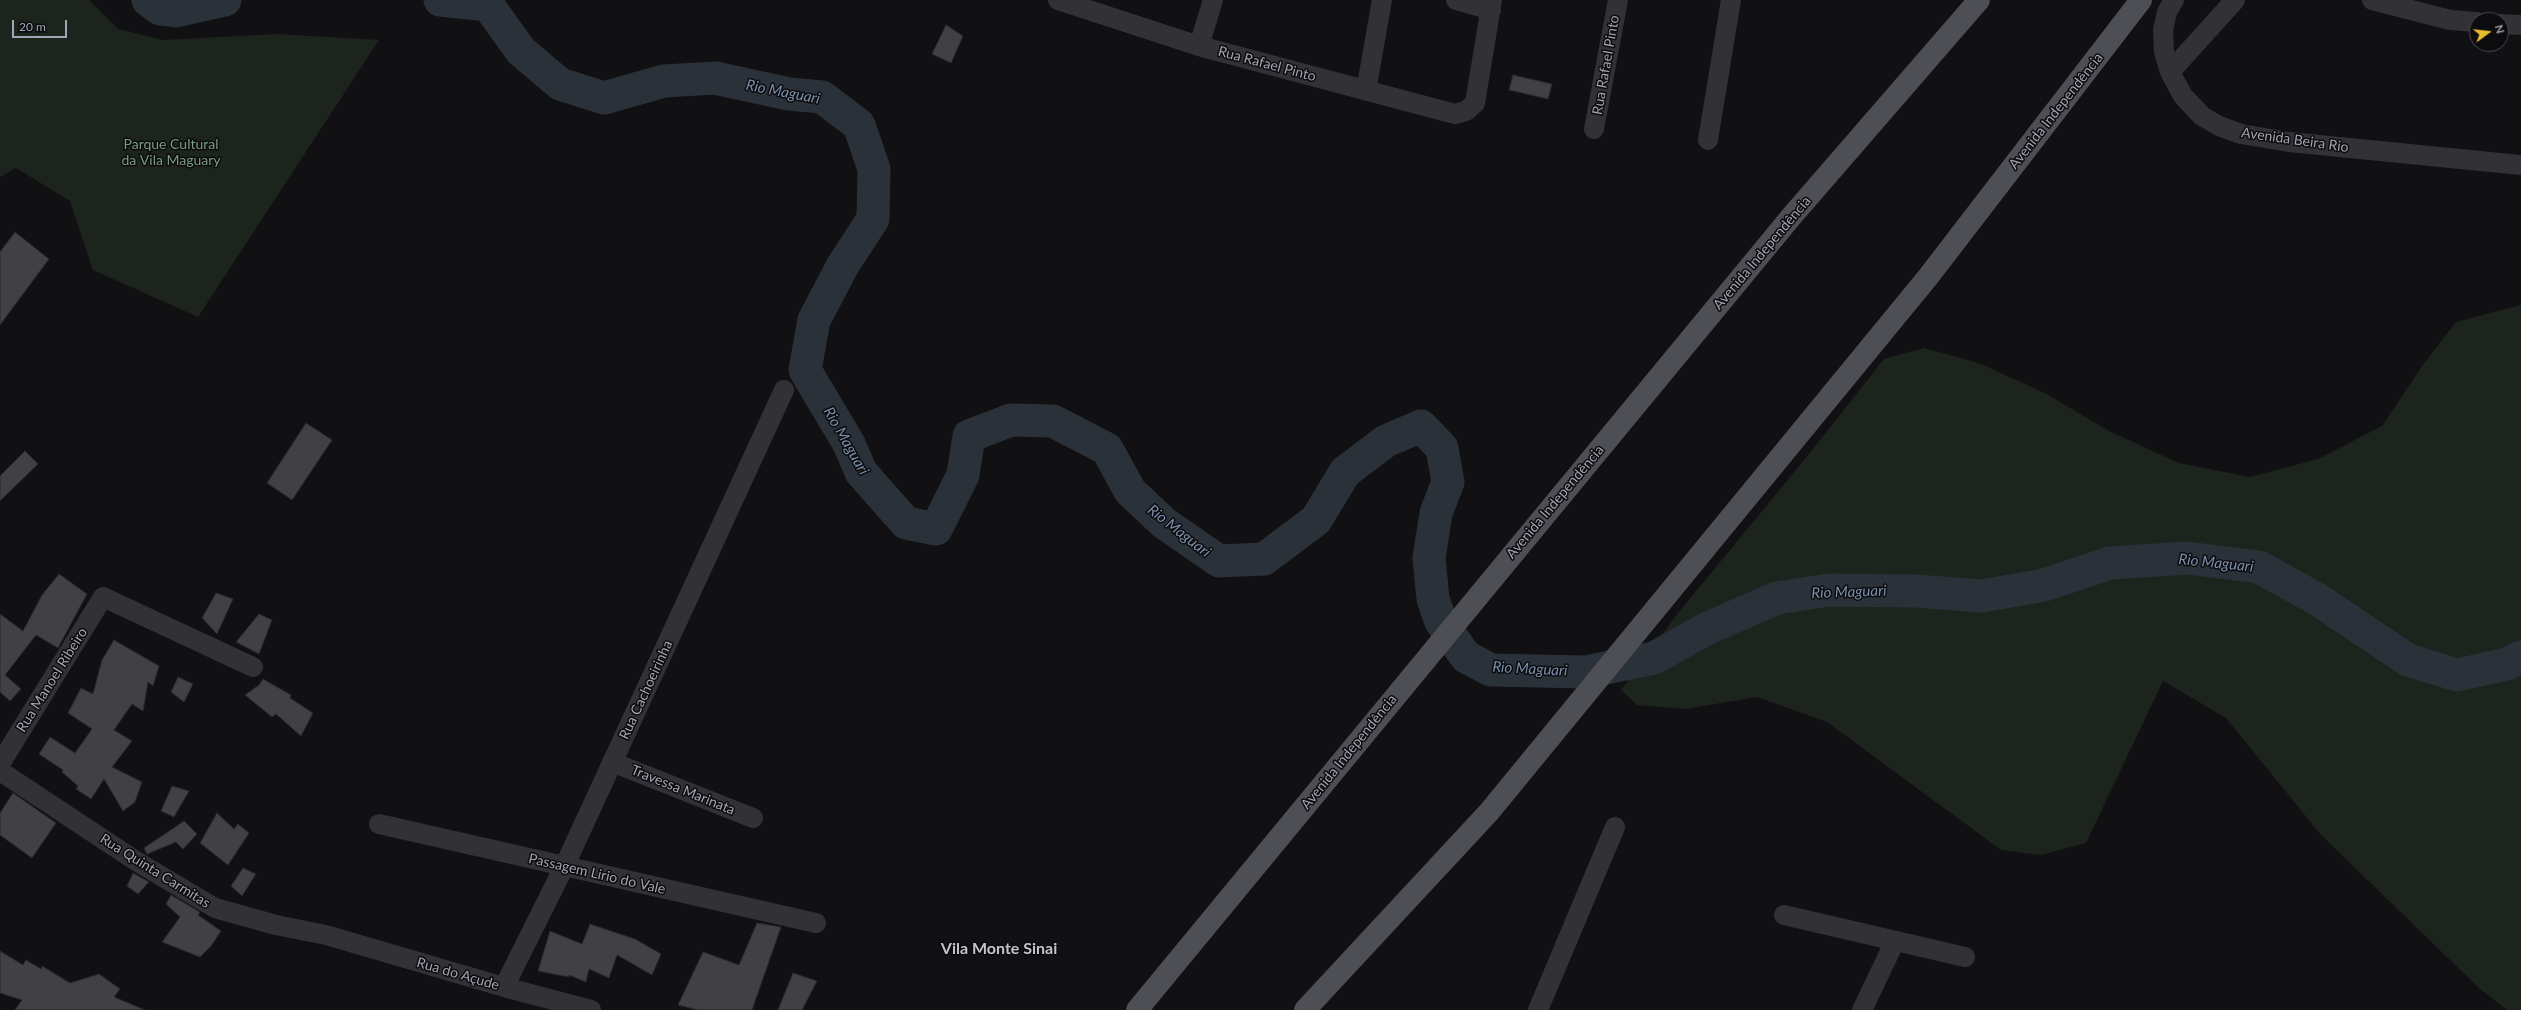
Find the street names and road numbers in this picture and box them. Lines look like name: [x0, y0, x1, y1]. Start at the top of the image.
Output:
street label: Rua Rafael Pinto: [1589, 14, 1623, 116]
street label: Rua Rafael Pinto: [1216, 43, 1318, 85]
street label: Avenida Independência: [2005, 50, 2107, 172]
street label: Avenida Beira Rio: [2240, 124, 2350, 156]
street label: Avenida Independência: [1710, 193, 1814, 313]
street label: Avenida Independência: [1503, 442, 1607, 562]
street label: Rua Manoel Ribeiro: [13, 625, 91, 735]
street label: Rua Cachoeirinha: [616, 638, 676, 742]
street label: Avenida Independência: [1298, 691, 1400, 813]
street label: Travessa Marinata: [629, 762, 737, 818]
street label: Rua Quinta Carmitas: [97, 830, 213, 912]
street label: Passagem Lirio do Vale: [527, 850, 667, 898]
street label: Rua do Açude: [415, 954, 501, 994]

